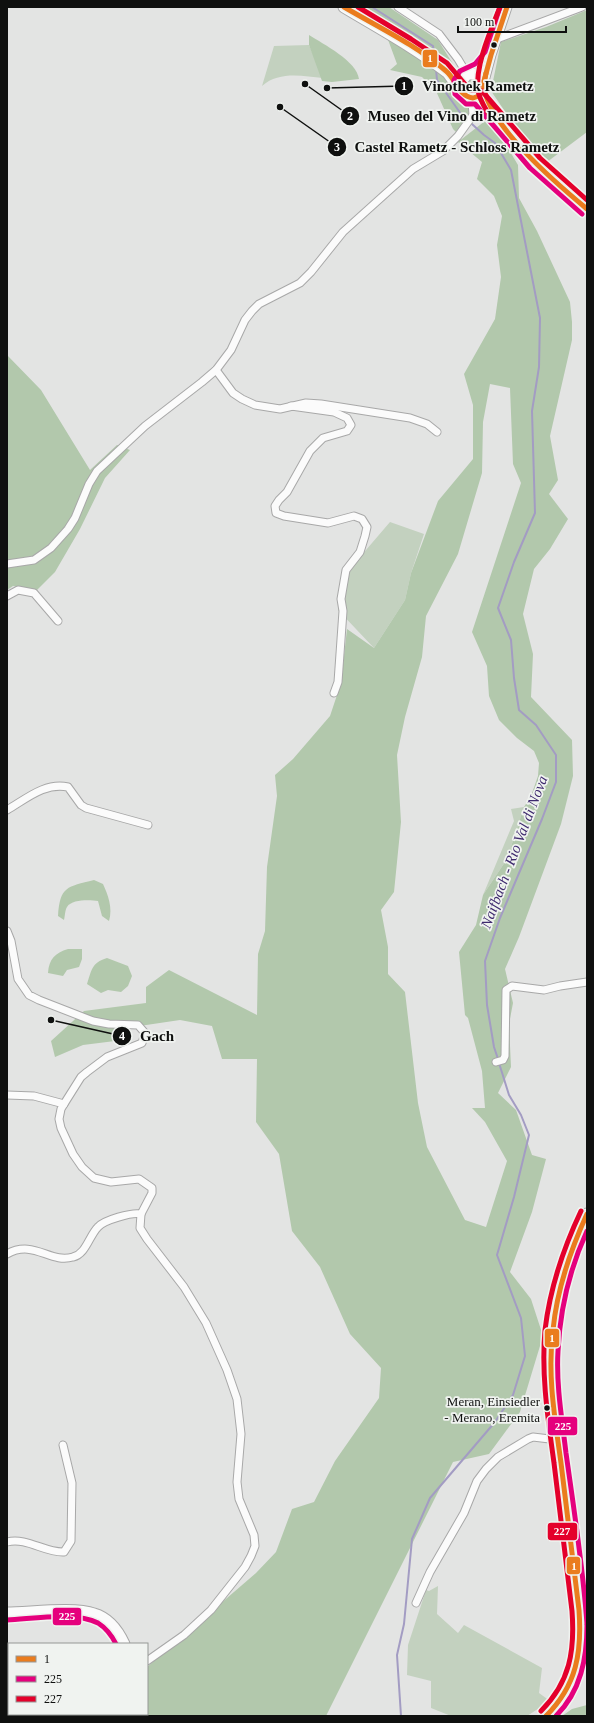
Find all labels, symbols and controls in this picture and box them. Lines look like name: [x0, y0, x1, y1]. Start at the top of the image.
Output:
scale bar: [458, 8, 566, 34]
text: 100 m: [464, 15, 495, 29]
unlabelled marker: [489, 40, 499, 50]
line badge: 1: [422, 49, 438, 68]
text: 1: [427, 52, 433, 64]
callout: Vinothek Rametz: [394, 72, 542, 99]
text: Vinothek Rametz: [422, 78, 534, 94]
text: 1: [401, 79, 407, 93]
callout: Museo del Vino di Rametz: [340, 102, 545, 129]
text: Museo del Vino di Rametz: [368, 108, 537, 124]
text: 2: [347, 109, 353, 123]
callout: Castel Rametz - Schloss Rametz: [327, 133, 568, 160]
text: Castel Rametz - Schloss Rametz: [355, 139, 560, 155]
text: 3: [334, 140, 340, 154]
water label: Naifbach - Rio Val di Nova: [477, 773, 551, 931]
callout: Gach: [112, 1022, 182, 1049]
text: Gach: [140, 1028, 175, 1044]
text: 4: [119, 1029, 125, 1043]
line badge: 1: [544, 1328, 560, 1348]
text: 1: [549, 1332, 555, 1344]
place label: Meran, Einsiedler - Merano, Eremita: [444, 1394, 541, 1425]
marker: Meran, Einsiedler - Merano, Eremita: [542, 1403, 552, 1413]
line badge: 225: [547, 1416, 578, 1436]
text: 225: [555, 1420, 572, 1432]
line badge: 227: [547, 1522, 578, 1541]
text: 227: [554, 1525, 571, 1537]
line badge: 1: [566, 1556, 581, 1575]
text: 1: [571, 1560, 577, 1572]
line badge: 225: [52, 1607, 82, 1626]
text: 225: [59, 1610, 76, 1622]
legend: [8, 1643, 148, 1715]
text: 1: [44, 1652, 50, 1666]
text: 225: [44, 1672, 62, 1686]
text: 227: [44, 1692, 62, 1706]

